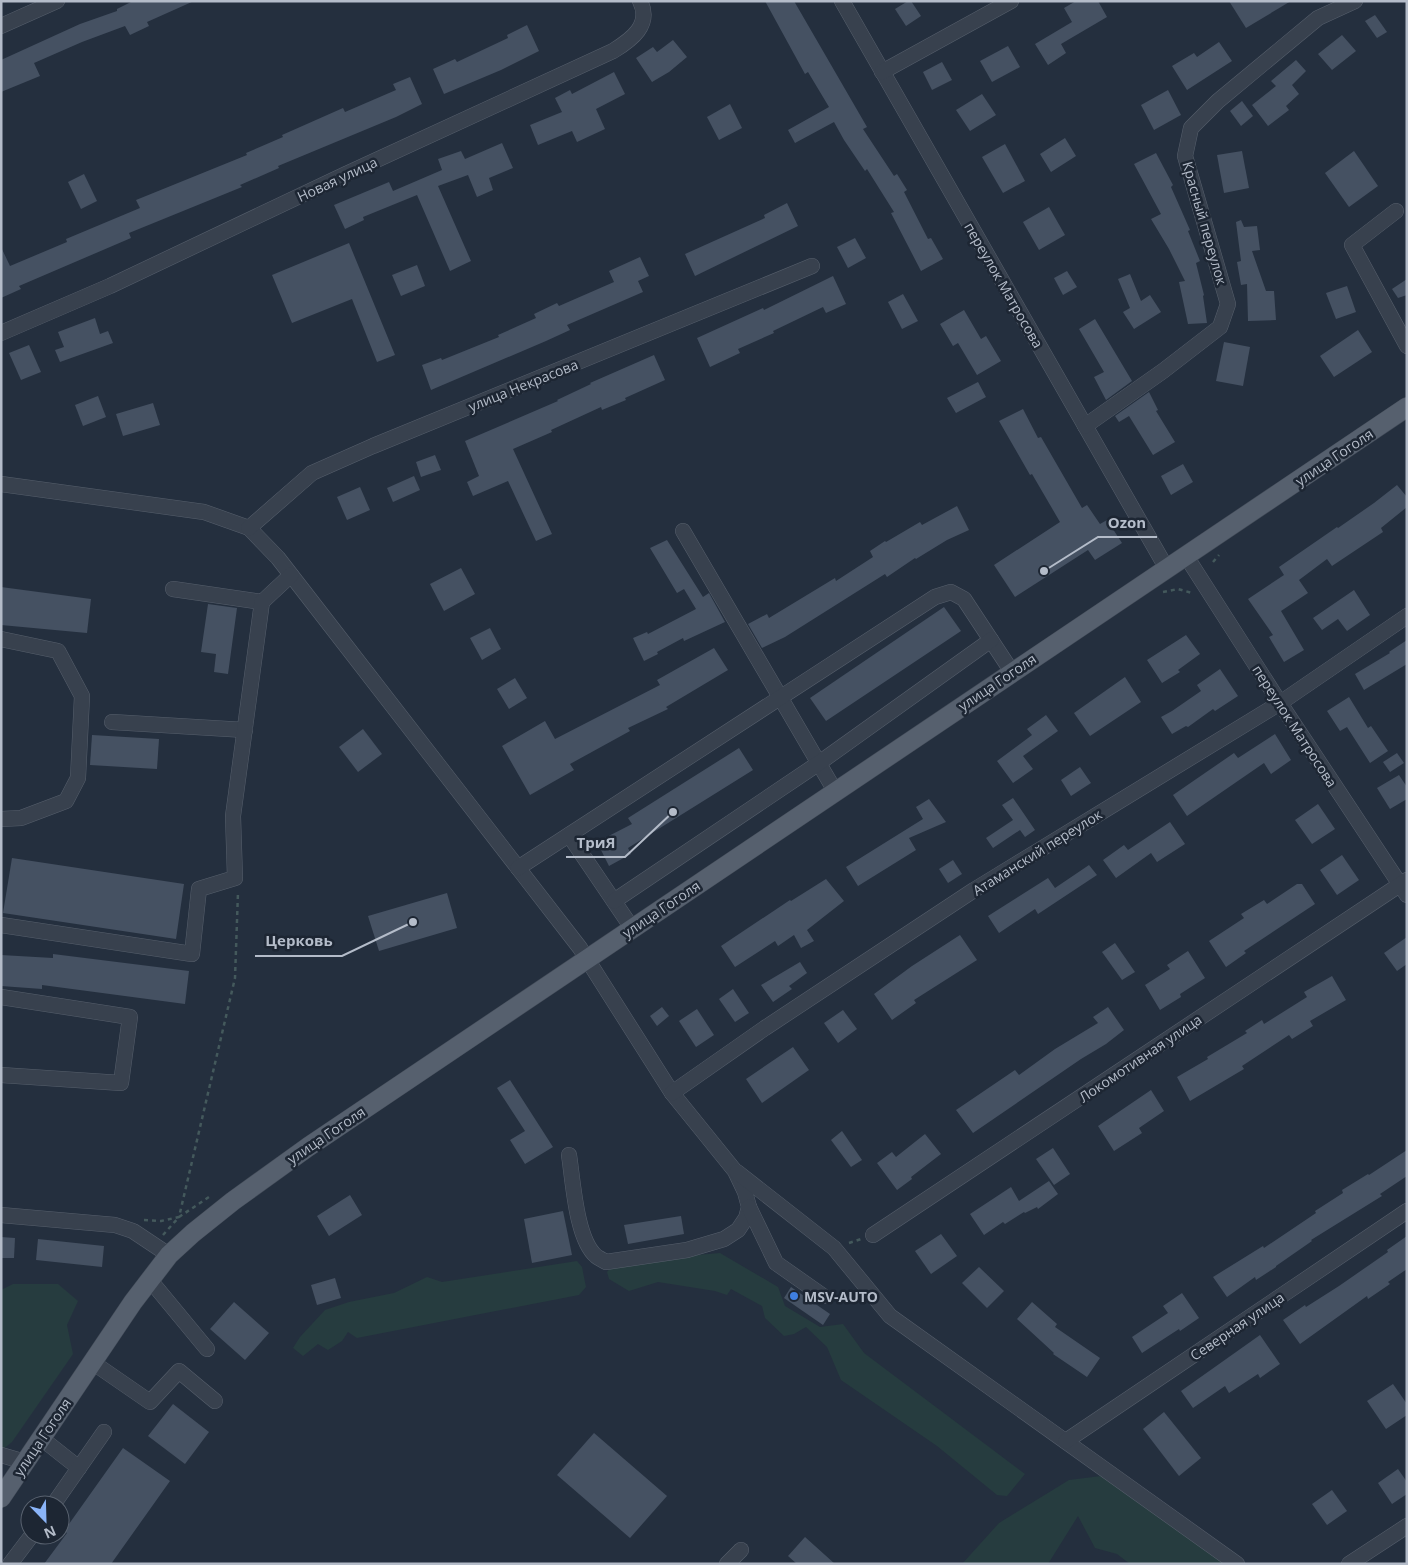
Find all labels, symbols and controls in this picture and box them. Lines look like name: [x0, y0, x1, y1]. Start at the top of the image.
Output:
street label: Новая улица: [294, 152, 380, 206]
street label: Красный переулок: [1178, 159, 1232, 288]
street label: переулок Матросова: [960, 219, 1048, 351]
street label: улица Некрасова: [465, 354, 581, 416]
street label: улица Гоголя: [1291, 424, 1377, 490]
callout: Ozon: [1098, 507, 1157, 537]
text: Ozon: [1108, 512, 1146, 532]
street label: улица Гоголя: [954, 649, 1040, 715]
street label: переулок Матросова: [1248, 661, 1342, 791]
street label: Атаманский переулок: [969, 804, 1106, 900]
callout: ТриЯ: [566, 827, 625, 857]
text: ТриЯ: [577, 832, 615, 852]
street label: улица Гоголя: [618, 876, 704, 942]
callout: Церковь: [255, 926, 342, 956]
text: Церковь: [265, 930, 333, 950]
street label: Локомотивная улица: [1075, 1010, 1205, 1106]
street label: улица Гоголя: [283, 1102, 369, 1168]
place label: MSV-AUTO: [804, 1287, 878, 1306]
street label: Северная улица: [1186, 1287, 1288, 1365]
marker: MSV-AUTO: [788, 1290, 800, 1302]
street label: улица Гоголя: [9, 1394, 75, 1480]
north arrow: [20, 1495, 70, 1545]
text: N: [41, 1521, 59, 1543]

